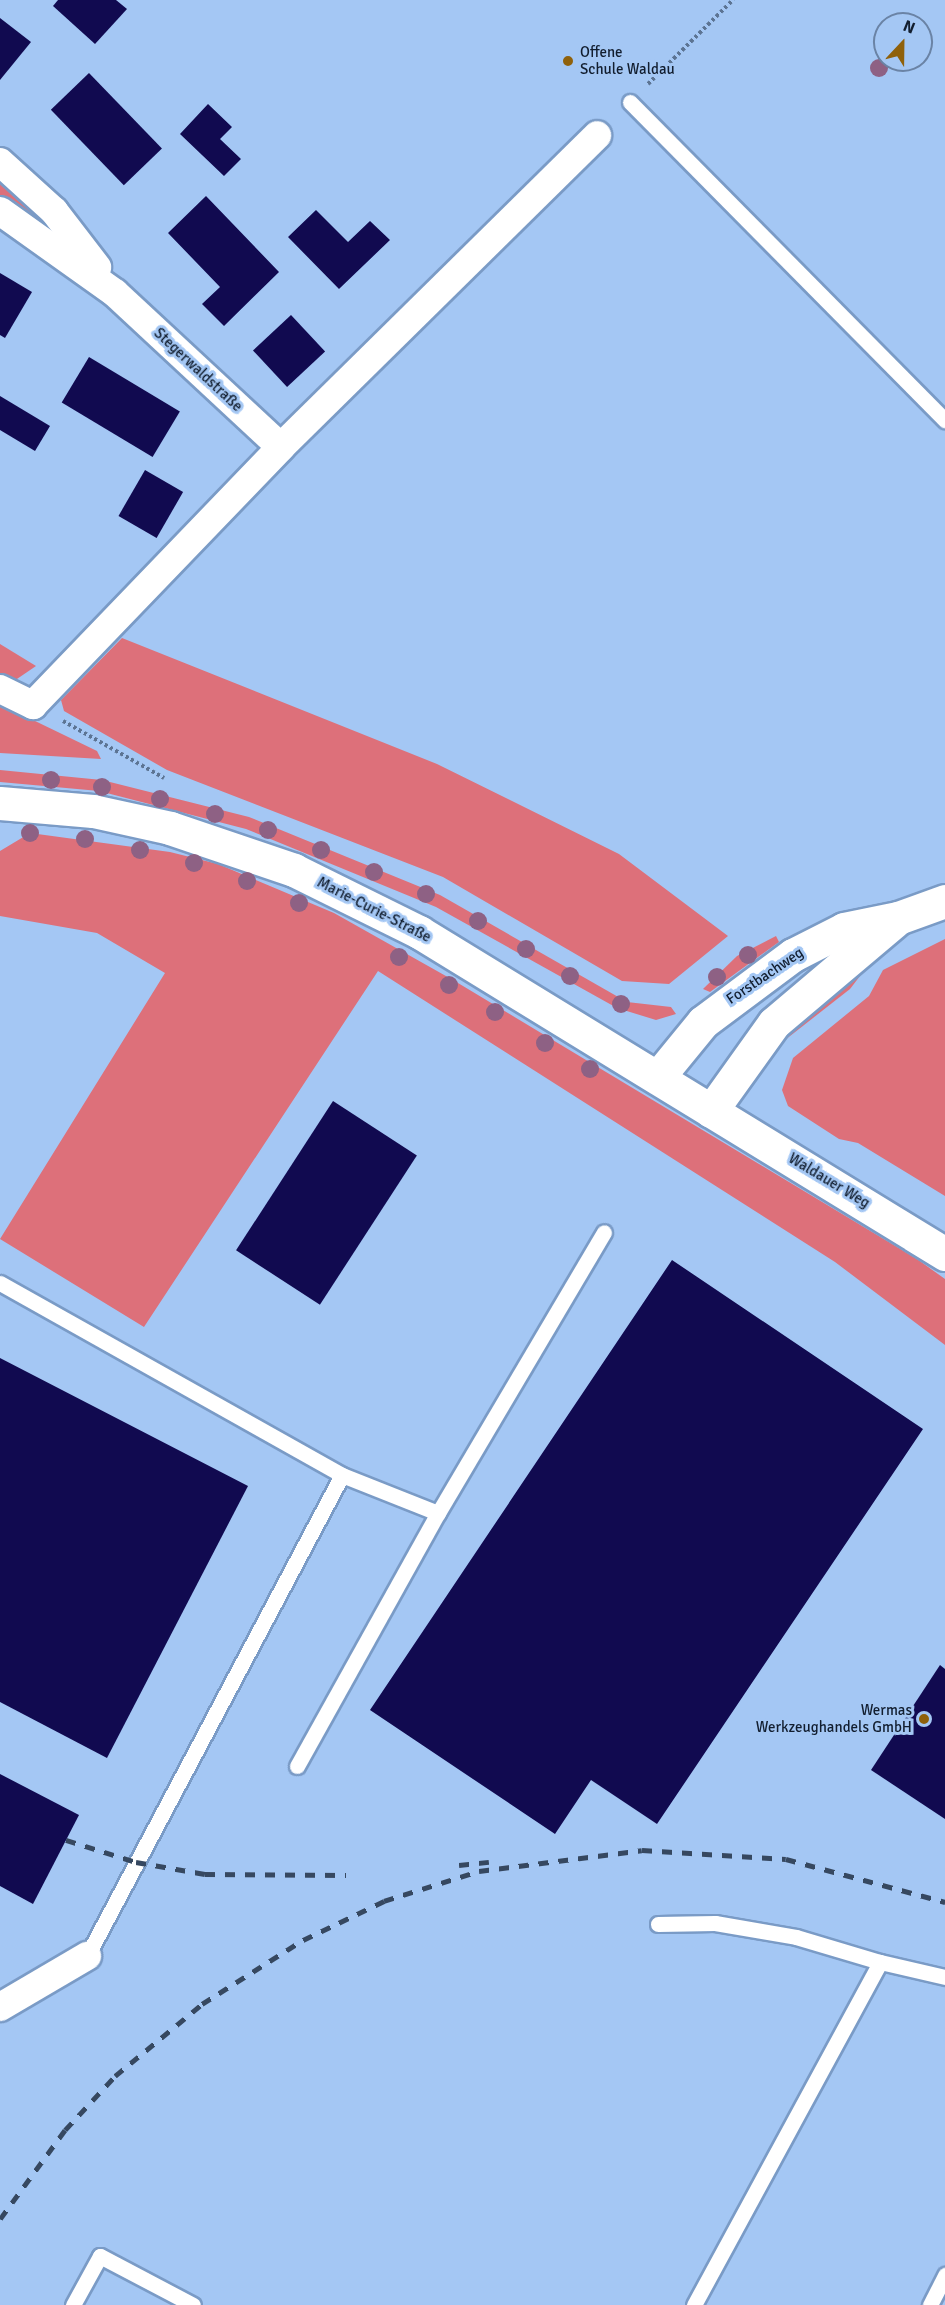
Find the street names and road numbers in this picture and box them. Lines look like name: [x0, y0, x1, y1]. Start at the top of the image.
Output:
street label: Stegerwaldstraße: [150, 324, 246, 416]
street label: Marie-Curie-Straße: [314, 873, 434, 947]
street label: Forstbachweg: [723, 944, 807, 1008]
street label: Waldauer Weg: [785, 1150, 873, 1212]

